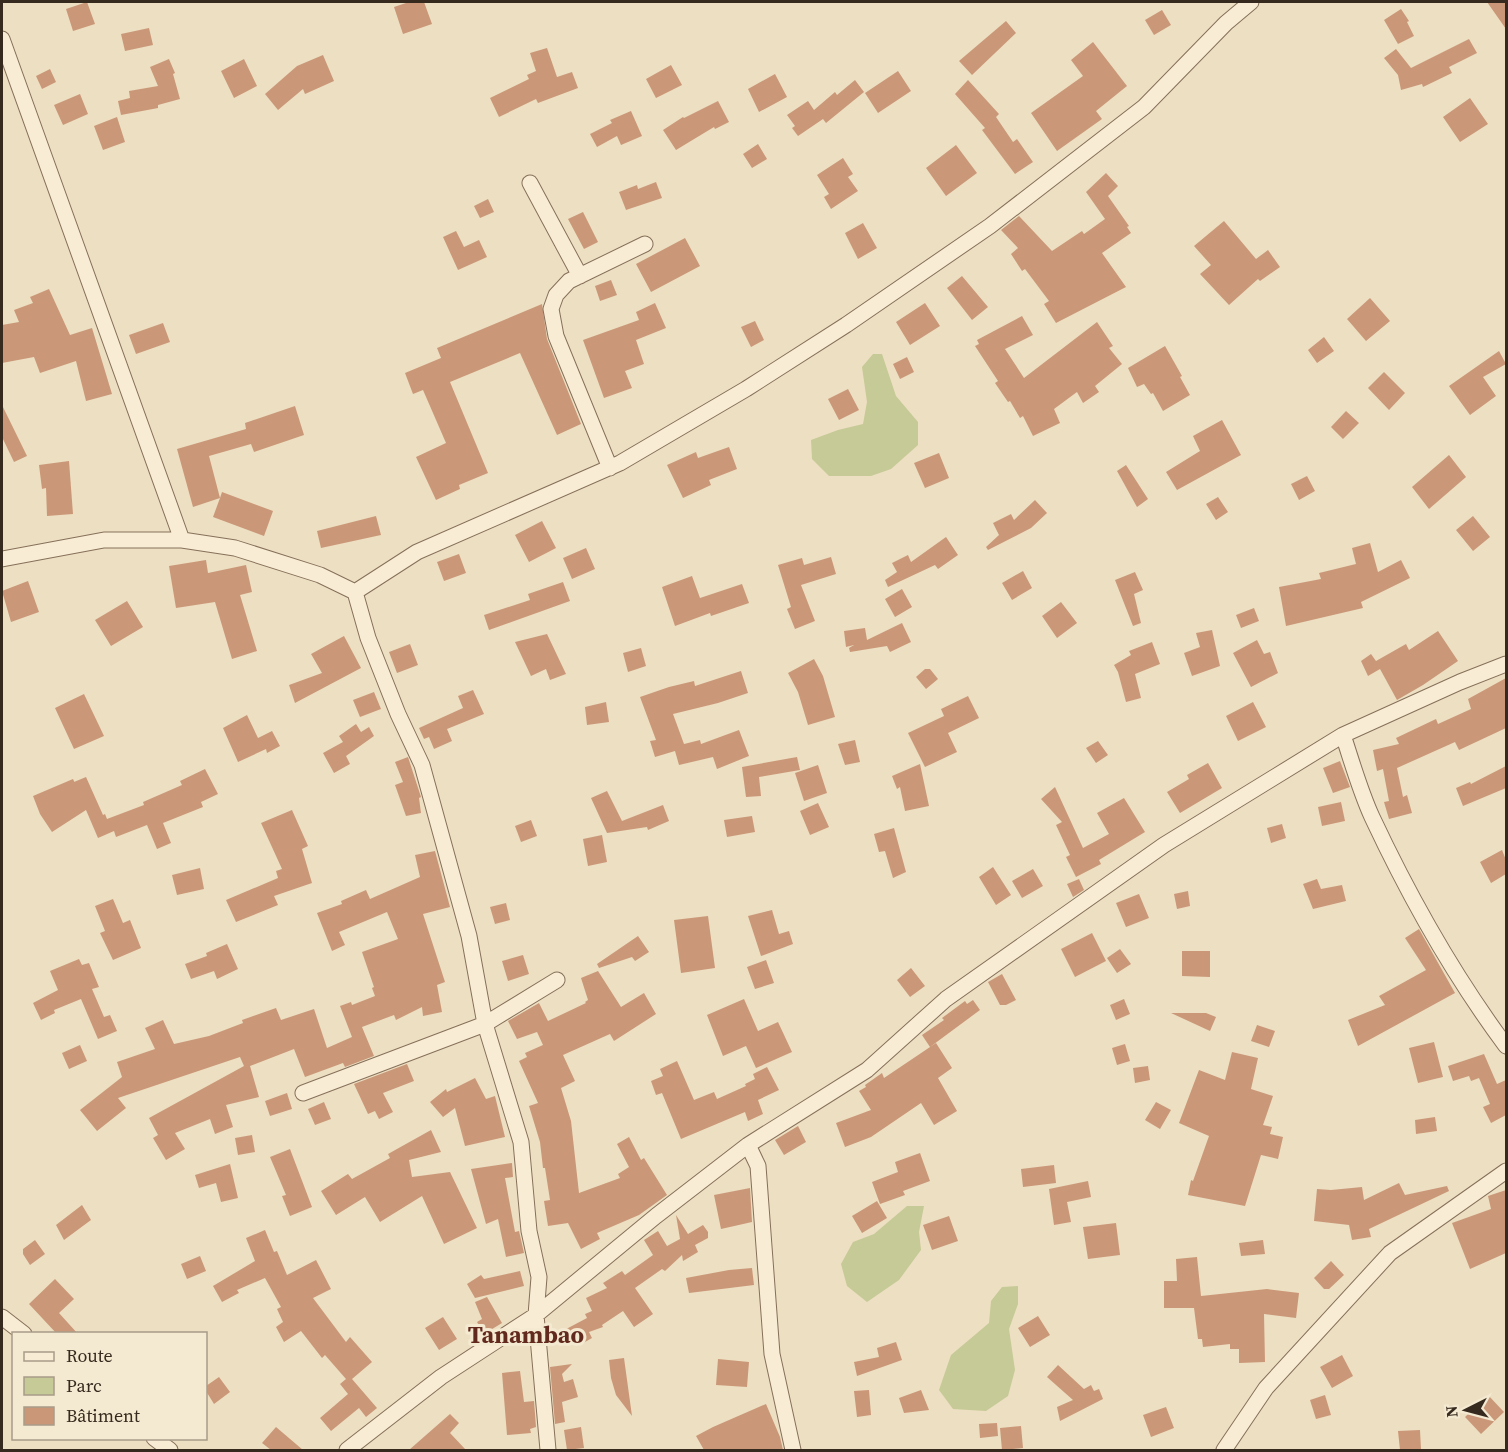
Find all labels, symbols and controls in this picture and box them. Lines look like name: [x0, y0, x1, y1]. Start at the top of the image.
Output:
district label: Tanambao: [468, 1318, 584, 1351]
legend: [12, 1332, 207, 1440]
text: Route: [66, 1343, 113, 1368]
text: Parc: [66, 1373, 102, 1398]
north arrow: [1436, 1380, 1496, 1440]
text: Bâtiment: [66, 1403, 140, 1428]
text: N: [1439, 1404, 1463, 1419]

